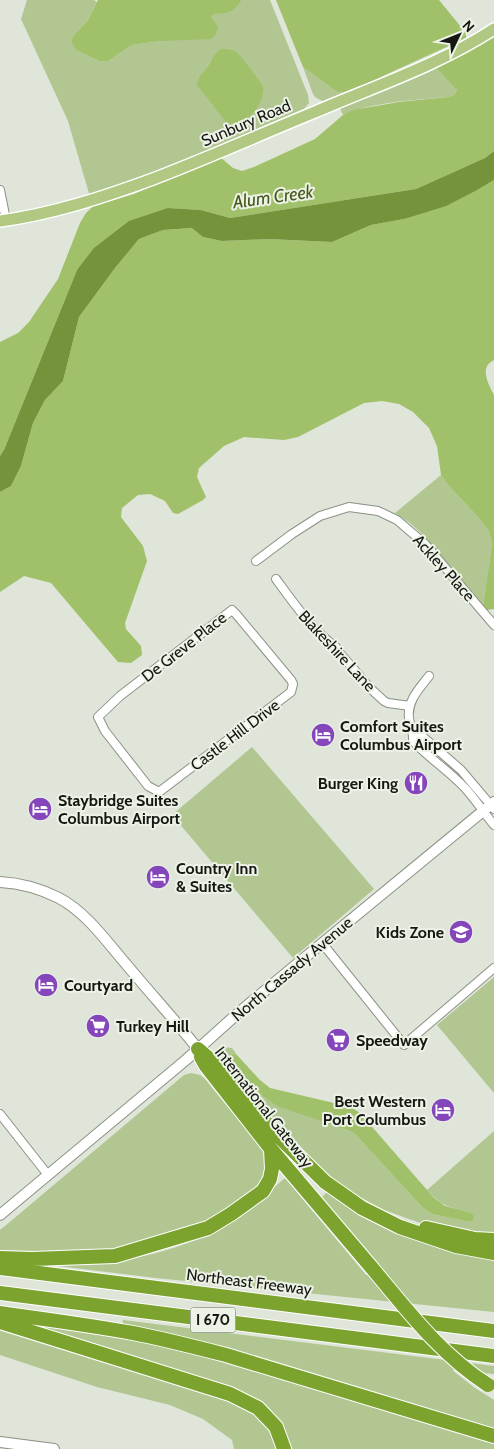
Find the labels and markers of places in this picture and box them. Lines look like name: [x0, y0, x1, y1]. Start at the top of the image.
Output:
place label: Comfort Suites Columbus Airport: [340, 717, 463, 754]
hotel icon: Comfort Suites Columbus Airport: [310, 722, 336, 748]
restaurant icon: Burger King: [403, 770, 429, 796]
place label: Burger King: [318, 774, 398, 793]
place label: Staybridge Suites Columbus Airport: [58, 791, 181, 828]
hotel icon: Staybridge Suites Columbus Airport: [27, 796, 53, 822]
place label: Country Inn & Suites: [176, 859, 257, 896]
hotel icon: Country Inn & Suites: [145, 864, 171, 890]
school or university icon: Kids Zone: [448, 919, 474, 945]
place label: Kids Zone: [376, 923, 444, 942]
hotel icon: Courtyard: [33, 972, 59, 998]
place label: Courtyard: [64, 976, 133, 995]
supermarket icon: Turkey Hill: [85, 1013, 111, 1039]
place label: Turkey Hill: [116, 1017, 189, 1036]
supermarket icon: Speedway: [325, 1027, 351, 1053]
place label: Speedway: [356, 1031, 428, 1050]
place label: Best Western Port Columbus: [323, 1092, 426, 1129]
hotel icon: Best Western Port Columbus: [430, 1097, 456, 1123]

